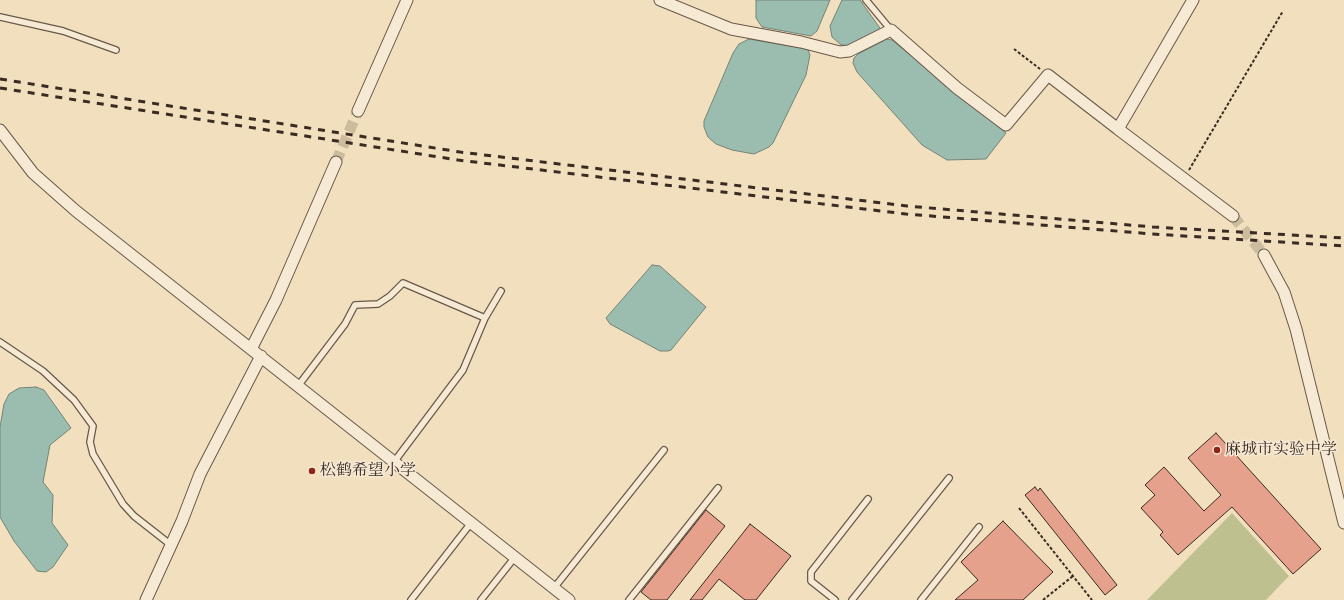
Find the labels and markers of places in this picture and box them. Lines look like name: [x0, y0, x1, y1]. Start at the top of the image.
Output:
place label: 麻城市实验中学: [1225, 440, 1337, 460]
marker: 麻城市实验中学: [1212, 445, 1222, 455]
place label: 松鹤希望小学: [320, 461, 416, 481]
marker: 松鹤希望小学: [307, 466, 317, 476]

